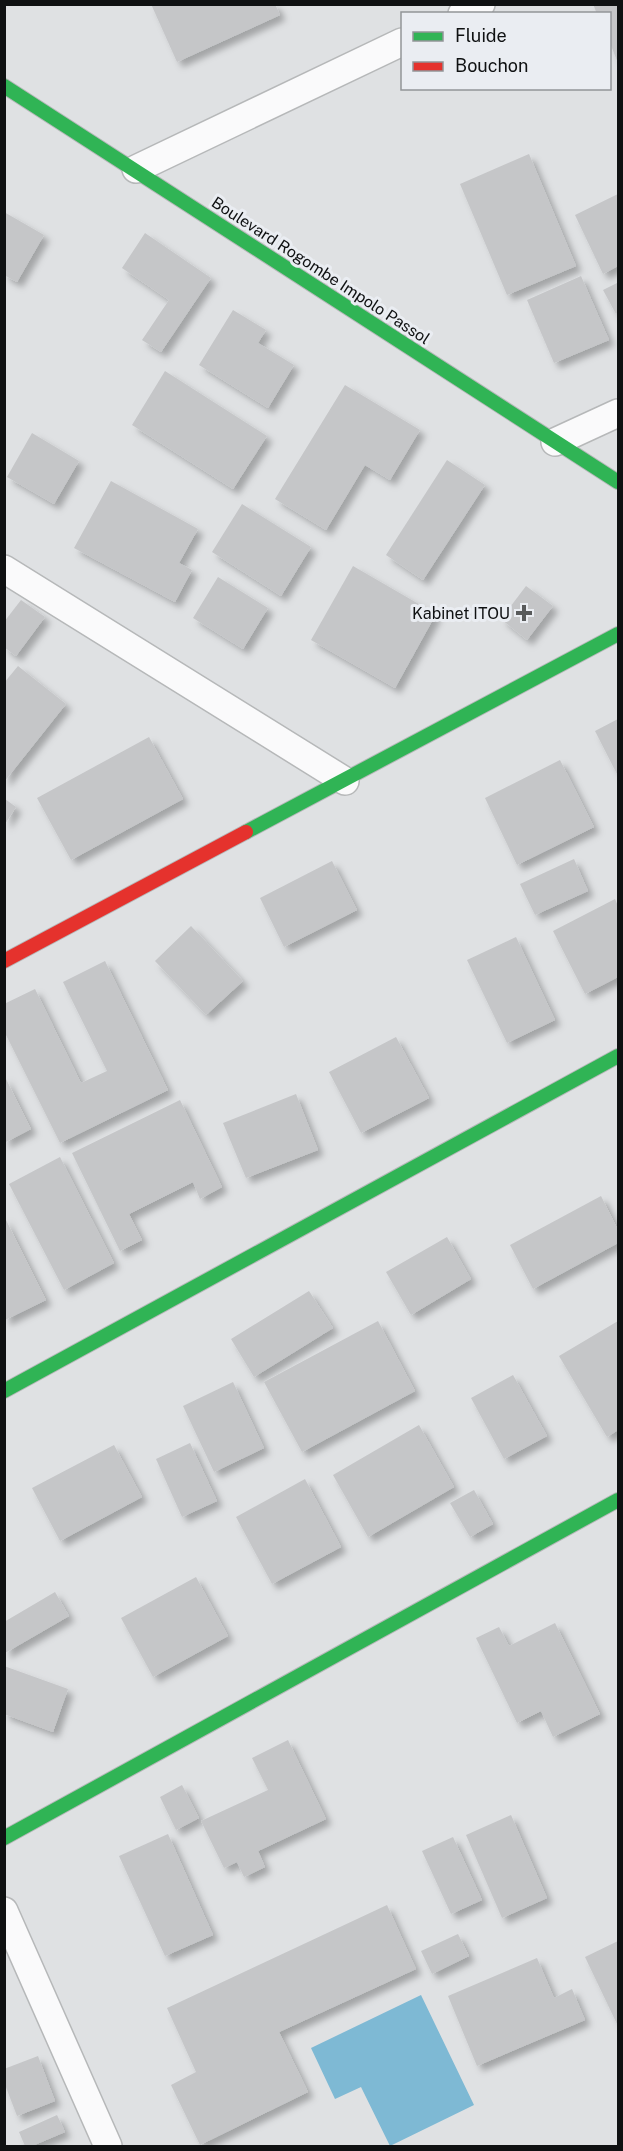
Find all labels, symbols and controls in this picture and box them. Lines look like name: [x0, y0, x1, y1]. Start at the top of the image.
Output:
legend: [401, 12, 611, 90]
text: Fluide: [455, 25, 507, 46]
text: Bouchon: [455, 55, 528, 76]
street label: Boulevard Rogombe Impolo Passol: [208, 193, 434, 348]
place label: Kabinet ITOU: [412, 604, 510, 623]
marker: Kabinet ITOU: [515, 604, 533, 622]

